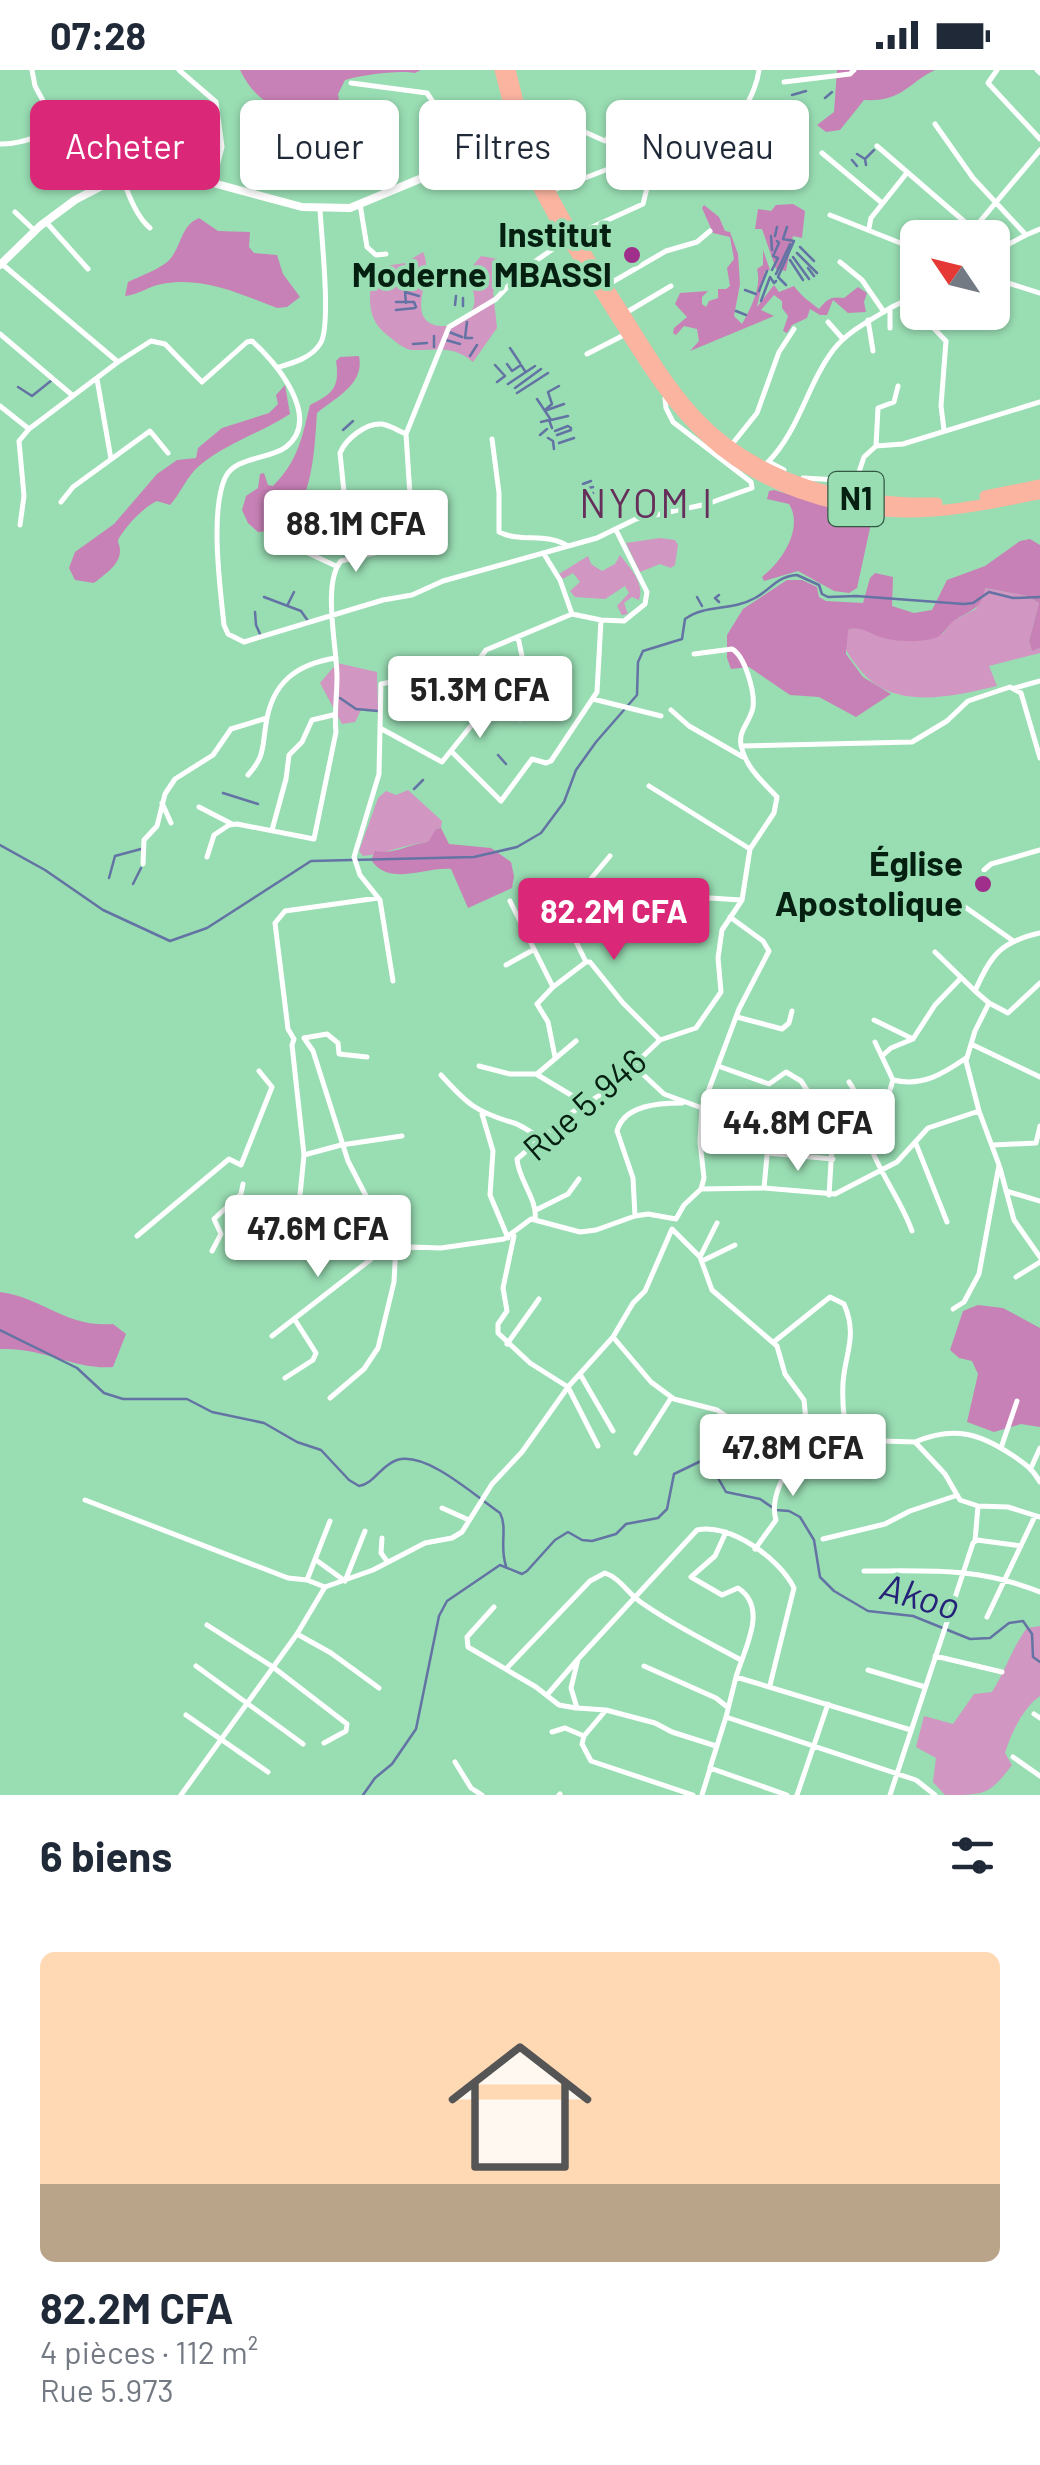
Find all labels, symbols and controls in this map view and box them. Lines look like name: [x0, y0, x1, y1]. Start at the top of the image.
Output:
text: 07:28: [50, 12, 146, 58]
chip: Acheter: [30, 100, 220, 190]
chip: Louer: [240, 100, 399, 190]
chip: Filtres: [419, 100, 586, 190]
chip: Nouveau: [606, 100, 809, 190]
place label: Institut Moderne MBASSI: [352, 212, 612, 294]
north arrow: [900, 220, 1010, 330]
map controls: [900, 220, 1010, 330]
marker: Institut Moderne MBASSI: [621, 244, 643, 266]
road number: N1: [828, 472, 884, 526]
district label: NYOM I: [579, 478, 715, 526]
pin: 88.1M CFA: [242, 490, 470, 575]
text: 88.1M CFA: [286, 503, 426, 541]
pin: 51.3M CFA: [366, 656, 594, 741]
text: 51.3M CFA: [410, 669, 550, 707]
place label: Église Apostolique: [775, 841, 963, 923]
marker: Église Apostolique: [972, 873, 994, 895]
pin: 82.2M CFA: [500, 878, 728, 963]
text: 82.2M CFA: [540, 891, 688, 929]
street label: Rue 5.946: [514, 1039, 654, 1168]
pin: 44.8M CFA: [684, 1089, 912, 1174]
text: 44.8M CFA: [723, 1102, 873, 1140]
pin: 47.6M CFA: [204, 1195, 432, 1280]
text: 47.6M CFA: [247, 1208, 389, 1246]
pin: 47.8M CFA: [679, 1414, 907, 1499]
text: 47.8M CFA: [722, 1427, 864, 1465]
water label: Akoo: [876, 1562, 966, 1628]
icon: filters: [945, 1828, 1000, 1883]
text: 6 biens: [40, 1830, 172, 1880]
icon: home: [430, 2017, 610, 2197]
text: 82.2M CFA: [40, 2282, 234, 2332]
text: 4 pièces · 112 m²: [40, 2332, 258, 2370]
text: Rue 5.973: [40, 2370, 174, 2408]

